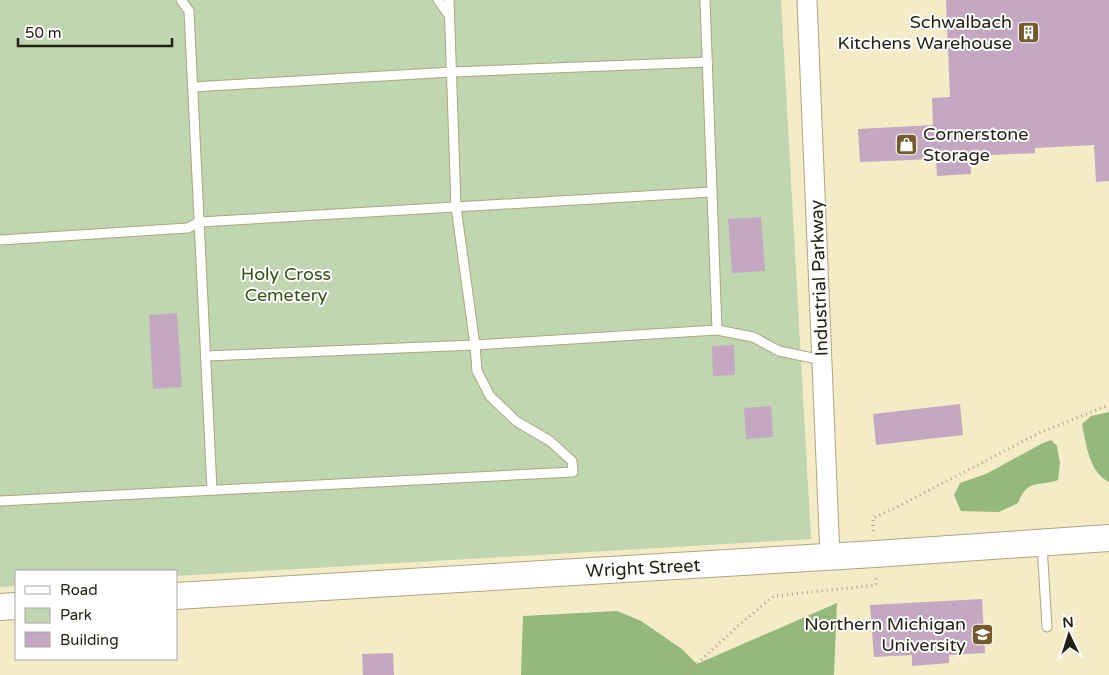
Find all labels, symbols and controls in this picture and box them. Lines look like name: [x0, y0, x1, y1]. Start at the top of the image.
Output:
place label: Schwalbach Kitchens Warehouse: [838, 11, 1012, 54]
scale bar: [18, 15, 171, 47]
building icon: Schwalbach Kitchens Warehouse: [1016, 20, 1040, 44]
text: 50 m: [25, 24, 62, 42]
place label: Cornerstone Storage: [923, 123, 1029, 166]
shop icon: Cornerstone Storage: [895, 132, 919, 156]
street label: Industrial Parkway: [805, 199, 833, 357]
park label: Holy Cross Cemetery: [241, 263, 331, 306]
street label: Wright Street: [585, 554, 701, 582]
legend: [15, 570, 178, 660]
text: Road: [60, 581, 98, 599]
text: Park: [60, 606, 92, 624]
north arrow: [1044, 610, 1094, 660]
place label: Northern Michigan University: [804, 613, 966, 656]
text: N: [1062, 614, 1074, 631]
school or university icon: Northern Michigan University: [970, 622, 994, 646]
text: Building: [60, 631, 119, 649]

